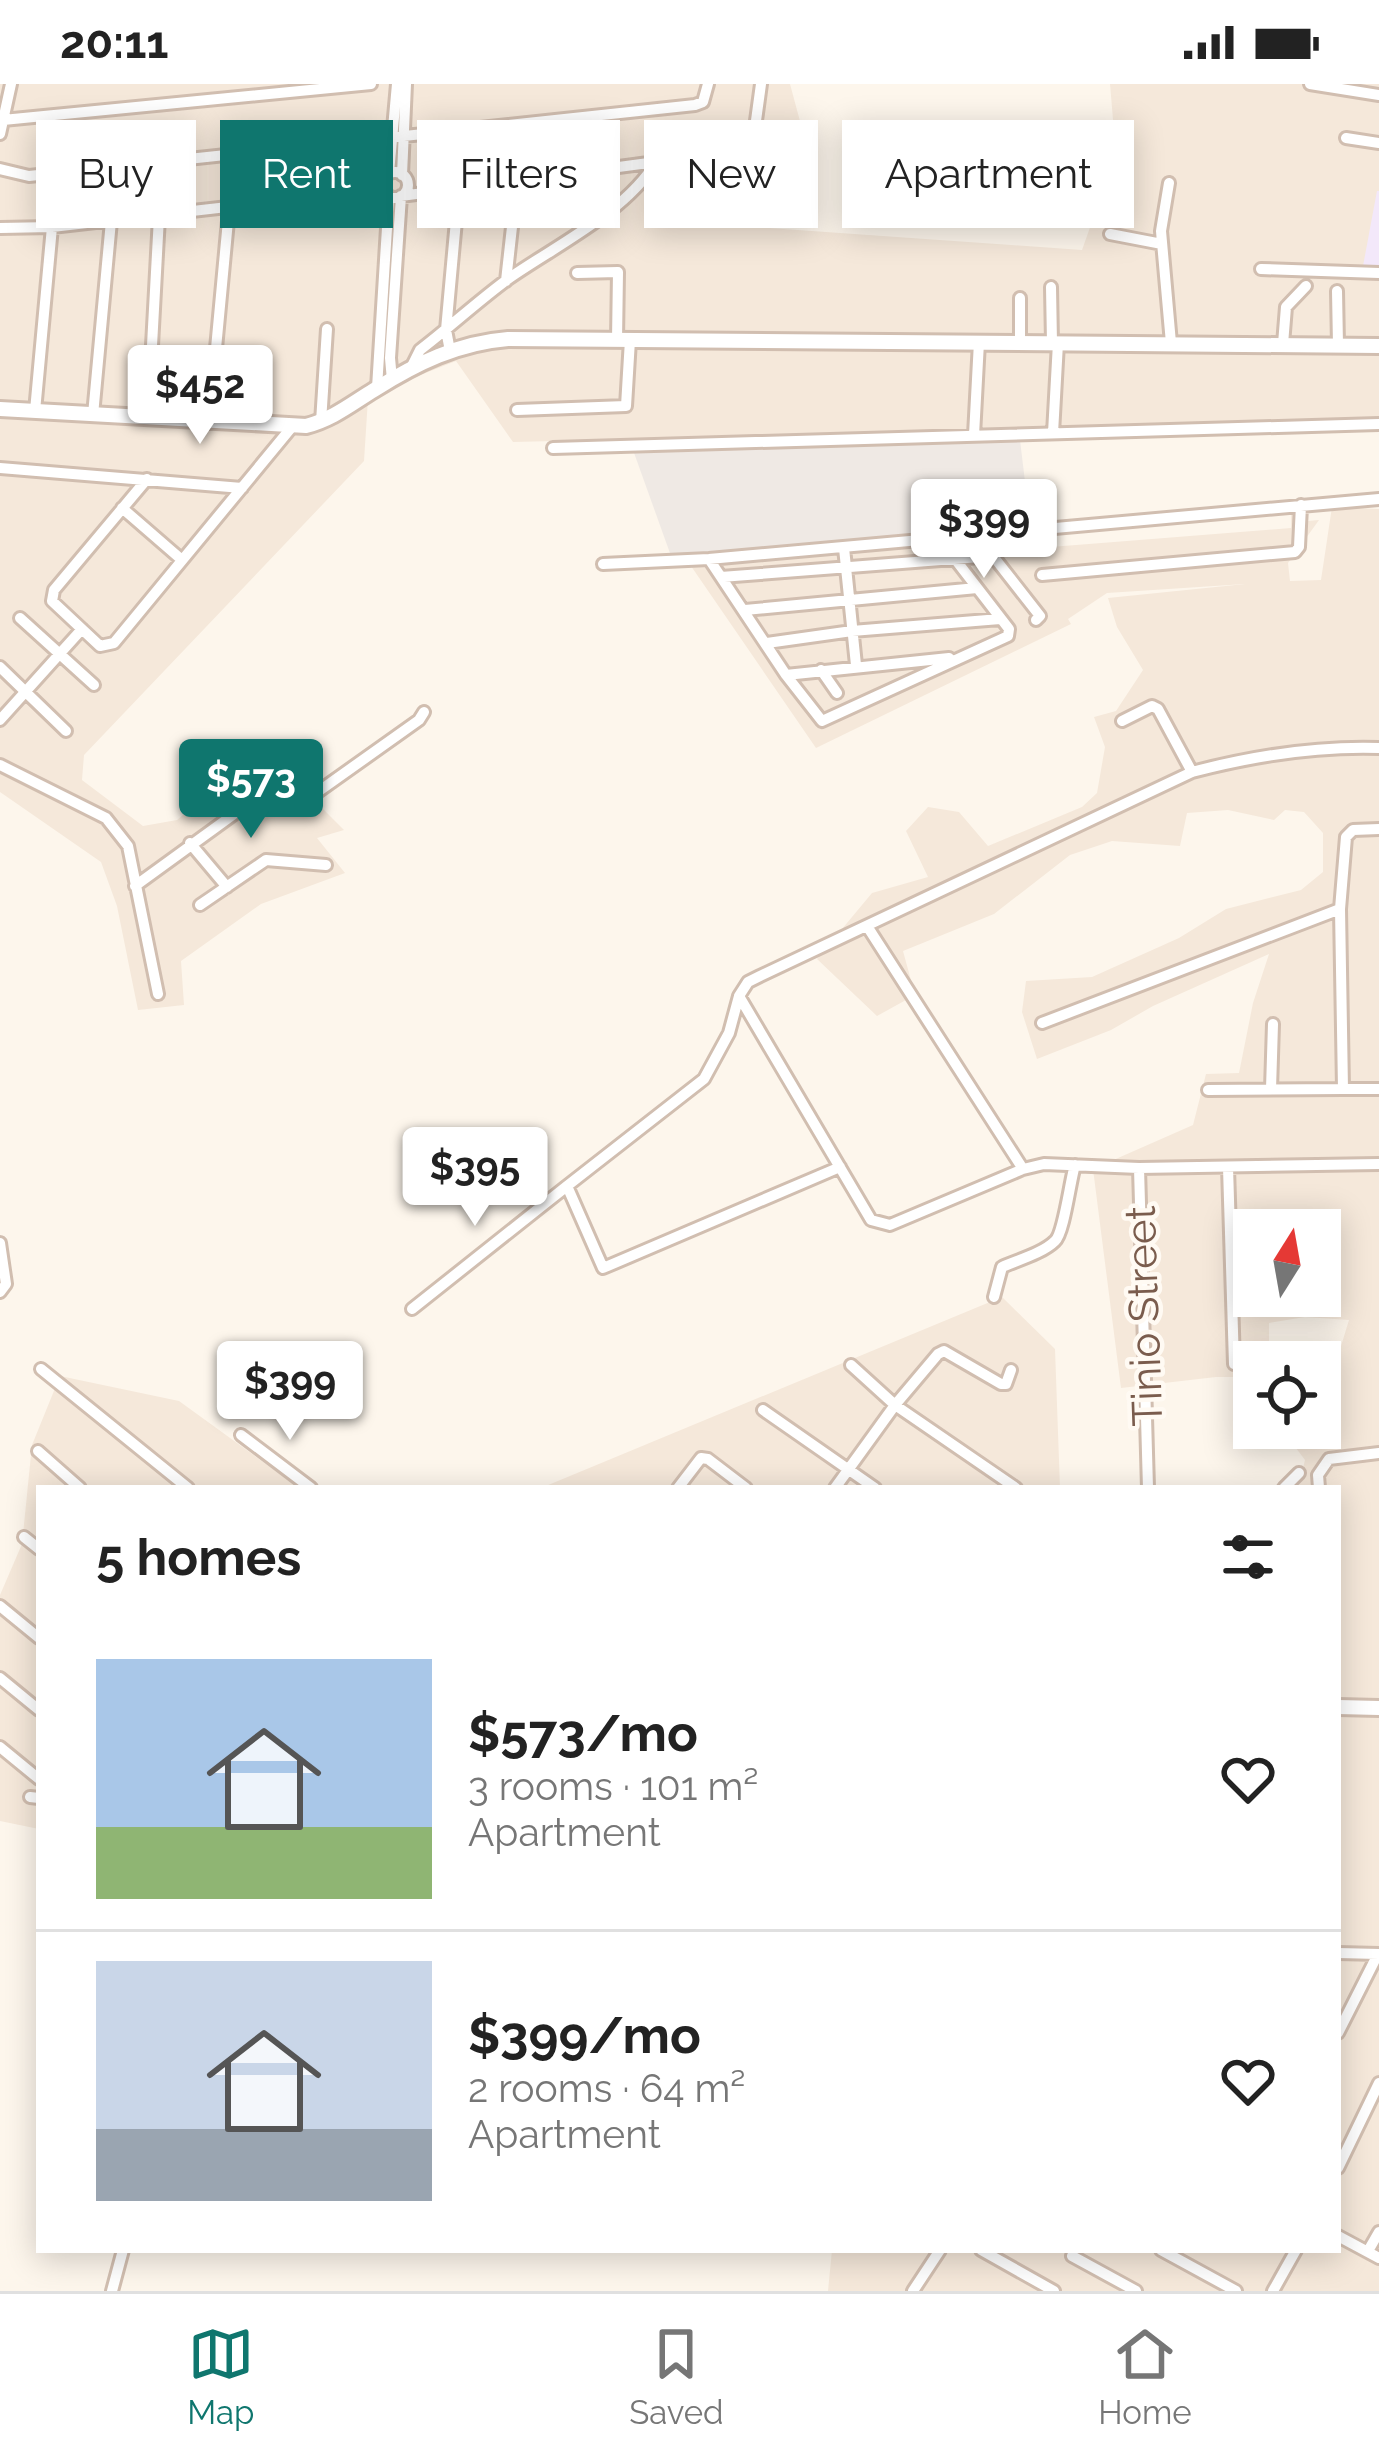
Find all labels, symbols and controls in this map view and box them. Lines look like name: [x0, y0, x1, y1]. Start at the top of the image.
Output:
text: 20:11: [60, 16, 169, 69]
chip: Buy: [36, 120, 196, 228]
chip: Rent: [220, 120, 393, 228]
chip: Filters: [417, 120, 620, 228]
chip: New: [644, 120, 818, 228]
chip: Apartment: [842, 120, 1134, 228]
pin: $452: [129, 345, 271, 447]
text: $452: [155, 361, 245, 407]
pin: $399: [913, 479, 1055, 581]
text: $399: [938, 495, 1030, 541]
pin: $573: [180, 739, 322, 841]
text: $573: [206, 755, 296, 801]
pin: $395: [404, 1127, 546, 1229]
text: $395: [430, 1143, 520, 1189]
street label: Tinio Street: [1116, 1205, 1172, 1427]
north arrow: [1233, 1209, 1341, 1317]
map controls: [1233, 1209, 1341, 1449]
pin: $399: [219, 1341, 361, 1443]
button: locate: [1233, 1341, 1341, 1449]
text: $399: [244, 1357, 336, 1403]
icon: filters: [1215, 1524, 1281, 1590]
text: 5 homes: [96, 1527, 301, 1587]
text: $573/mo: [468, 1703, 698, 1763]
icon: home: [192, 1707, 336, 1851]
icon: heart: [1215, 1746, 1281, 1812]
text: 3 rooms · 101 m²: [468, 1763, 758, 1809]
text: Apartment: [468, 1809, 661, 1855]
text: $399/mo: [468, 2005, 701, 2065]
icon: home: [192, 2009, 336, 2153]
icon: heart: [1215, 2048, 1281, 2114]
text: 2 rooms · 64 m²: [468, 2065, 745, 2111]
text: Apartment: [468, 2111, 661, 2157]
tab: Map: [187, 2321, 254, 2432]
tab: Saved: [629, 2321, 724, 2432]
tab: Home: [1098, 2321, 1192, 2432]

